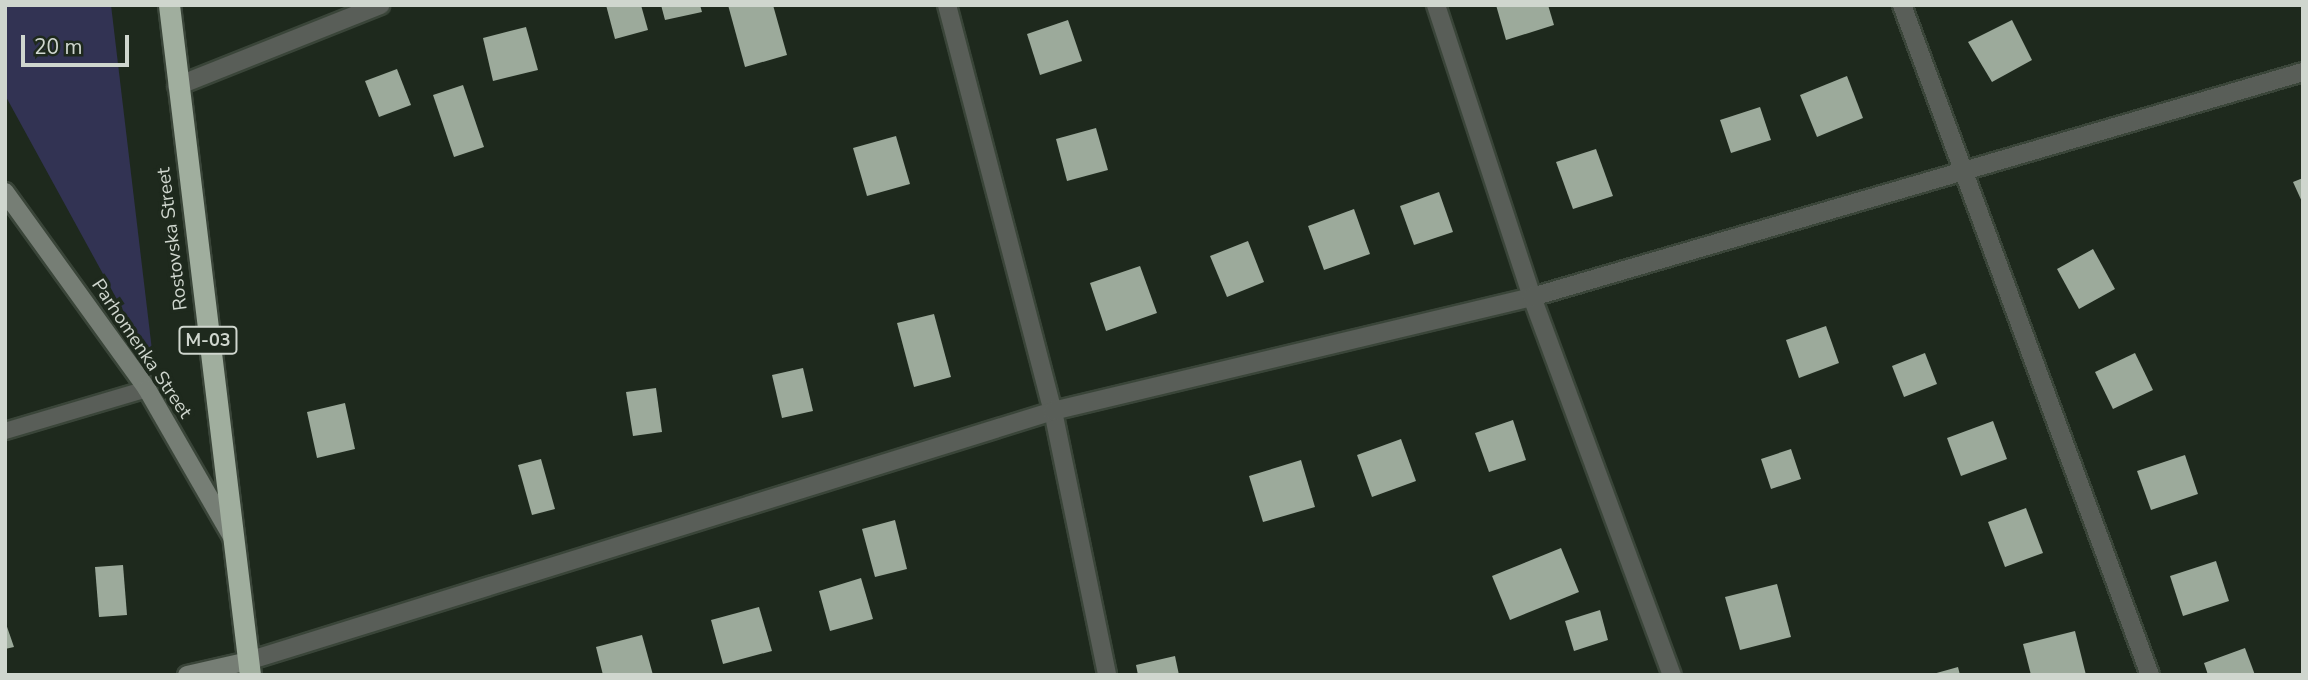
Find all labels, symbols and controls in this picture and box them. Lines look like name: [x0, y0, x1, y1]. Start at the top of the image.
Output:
scale bar: [24, 21, 133, 65]
text: 20 m: [34, 33, 83, 61]
street label: Rostovska Street: [153, 166, 193, 312]
street label: Parhomenka Street: [86, 275, 196, 423]
road number: М-03: [178, 326, 238, 354]

